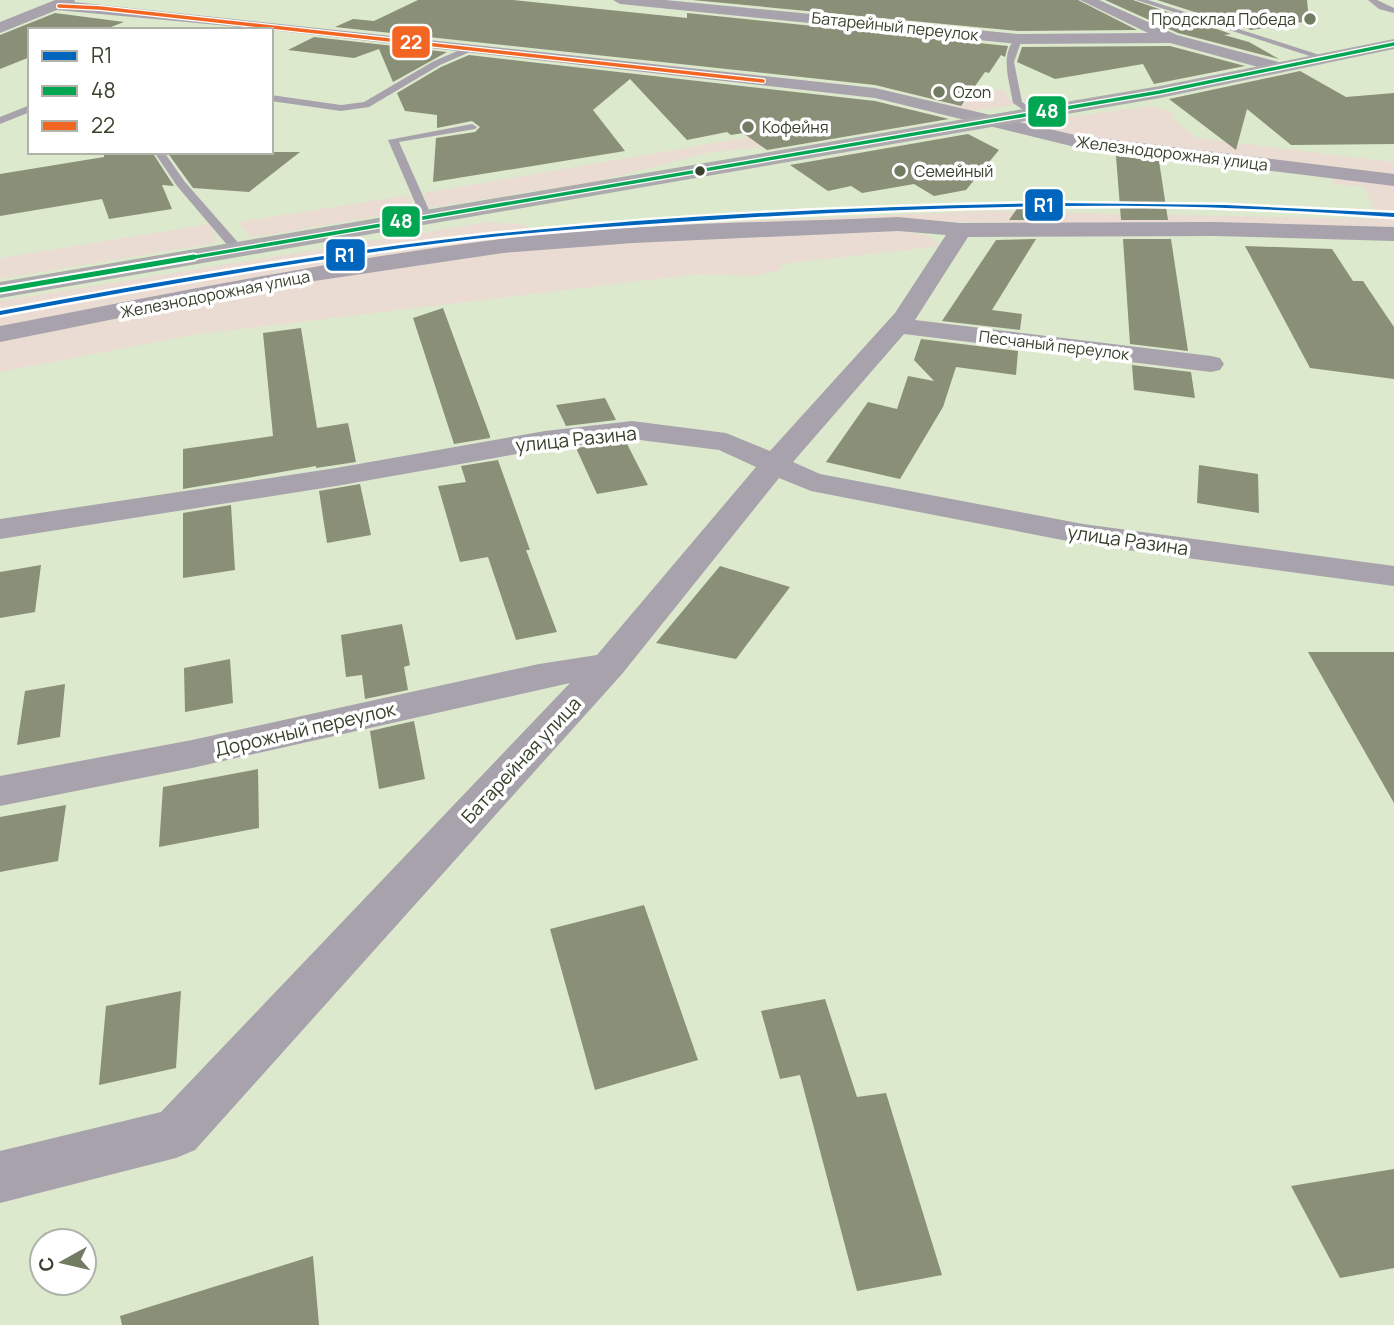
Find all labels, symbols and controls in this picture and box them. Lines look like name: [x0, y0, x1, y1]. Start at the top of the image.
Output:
street label: Батарейный переулок: [811, 6, 980, 46]
place label: Продсклад Победа: [1151, 8, 1296, 30]
marker: Продсклад Победа: [1302, 11, 1318, 27]
line badge: 22: [391, 25, 431, 59]
legend: [28, 28, 273, 154]
text: 22: [400, 29, 422, 55]
text: R1: [91, 41, 112, 69]
text: 48: [91, 76, 116, 104]
place label: Ozon: [953, 81, 991, 103]
marker: Ozon: [931, 84, 947, 100]
line badge: 48: [1027, 95, 1067, 128]
text: 48: [1035, 98, 1059, 124]
text: 22: [91, 111, 115, 139]
place label: Кофейня: [762, 116, 829, 138]
marker: Кофейня: [740, 119, 756, 135]
street label: Железнодорожная улица: [1075, 130, 1269, 176]
place label: Семейный: [914, 160, 993, 182]
marker: Семейный: [892, 163, 908, 179]
unlabelled marker: [693, 164, 707, 178]
line badge: R1: [1024, 188, 1064, 222]
text: R1: [1034, 192, 1054, 218]
line badge: 48: [381, 205, 421, 238]
text: 48: [389, 208, 413, 234]
line badge: R1: [325, 238, 366, 272]
text: R1: [335, 242, 355, 268]
street label: Железнодорожная улица: [118, 265, 312, 323]
street label: Песчаный переулок: [978, 325, 1131, 365]
street label: улица Разина: [514, 420, 638, 458]
street label: улица Разина: [1066, 519, 1190, 561]
street label: Батарейная улица: [455, 691, 587, 829]
street label: Дорожный переулок: [212, 695, 398, 762]
north arrow: [28, 1227, 98, 1297]
text: С: [32, 1256, 60, 1273]

